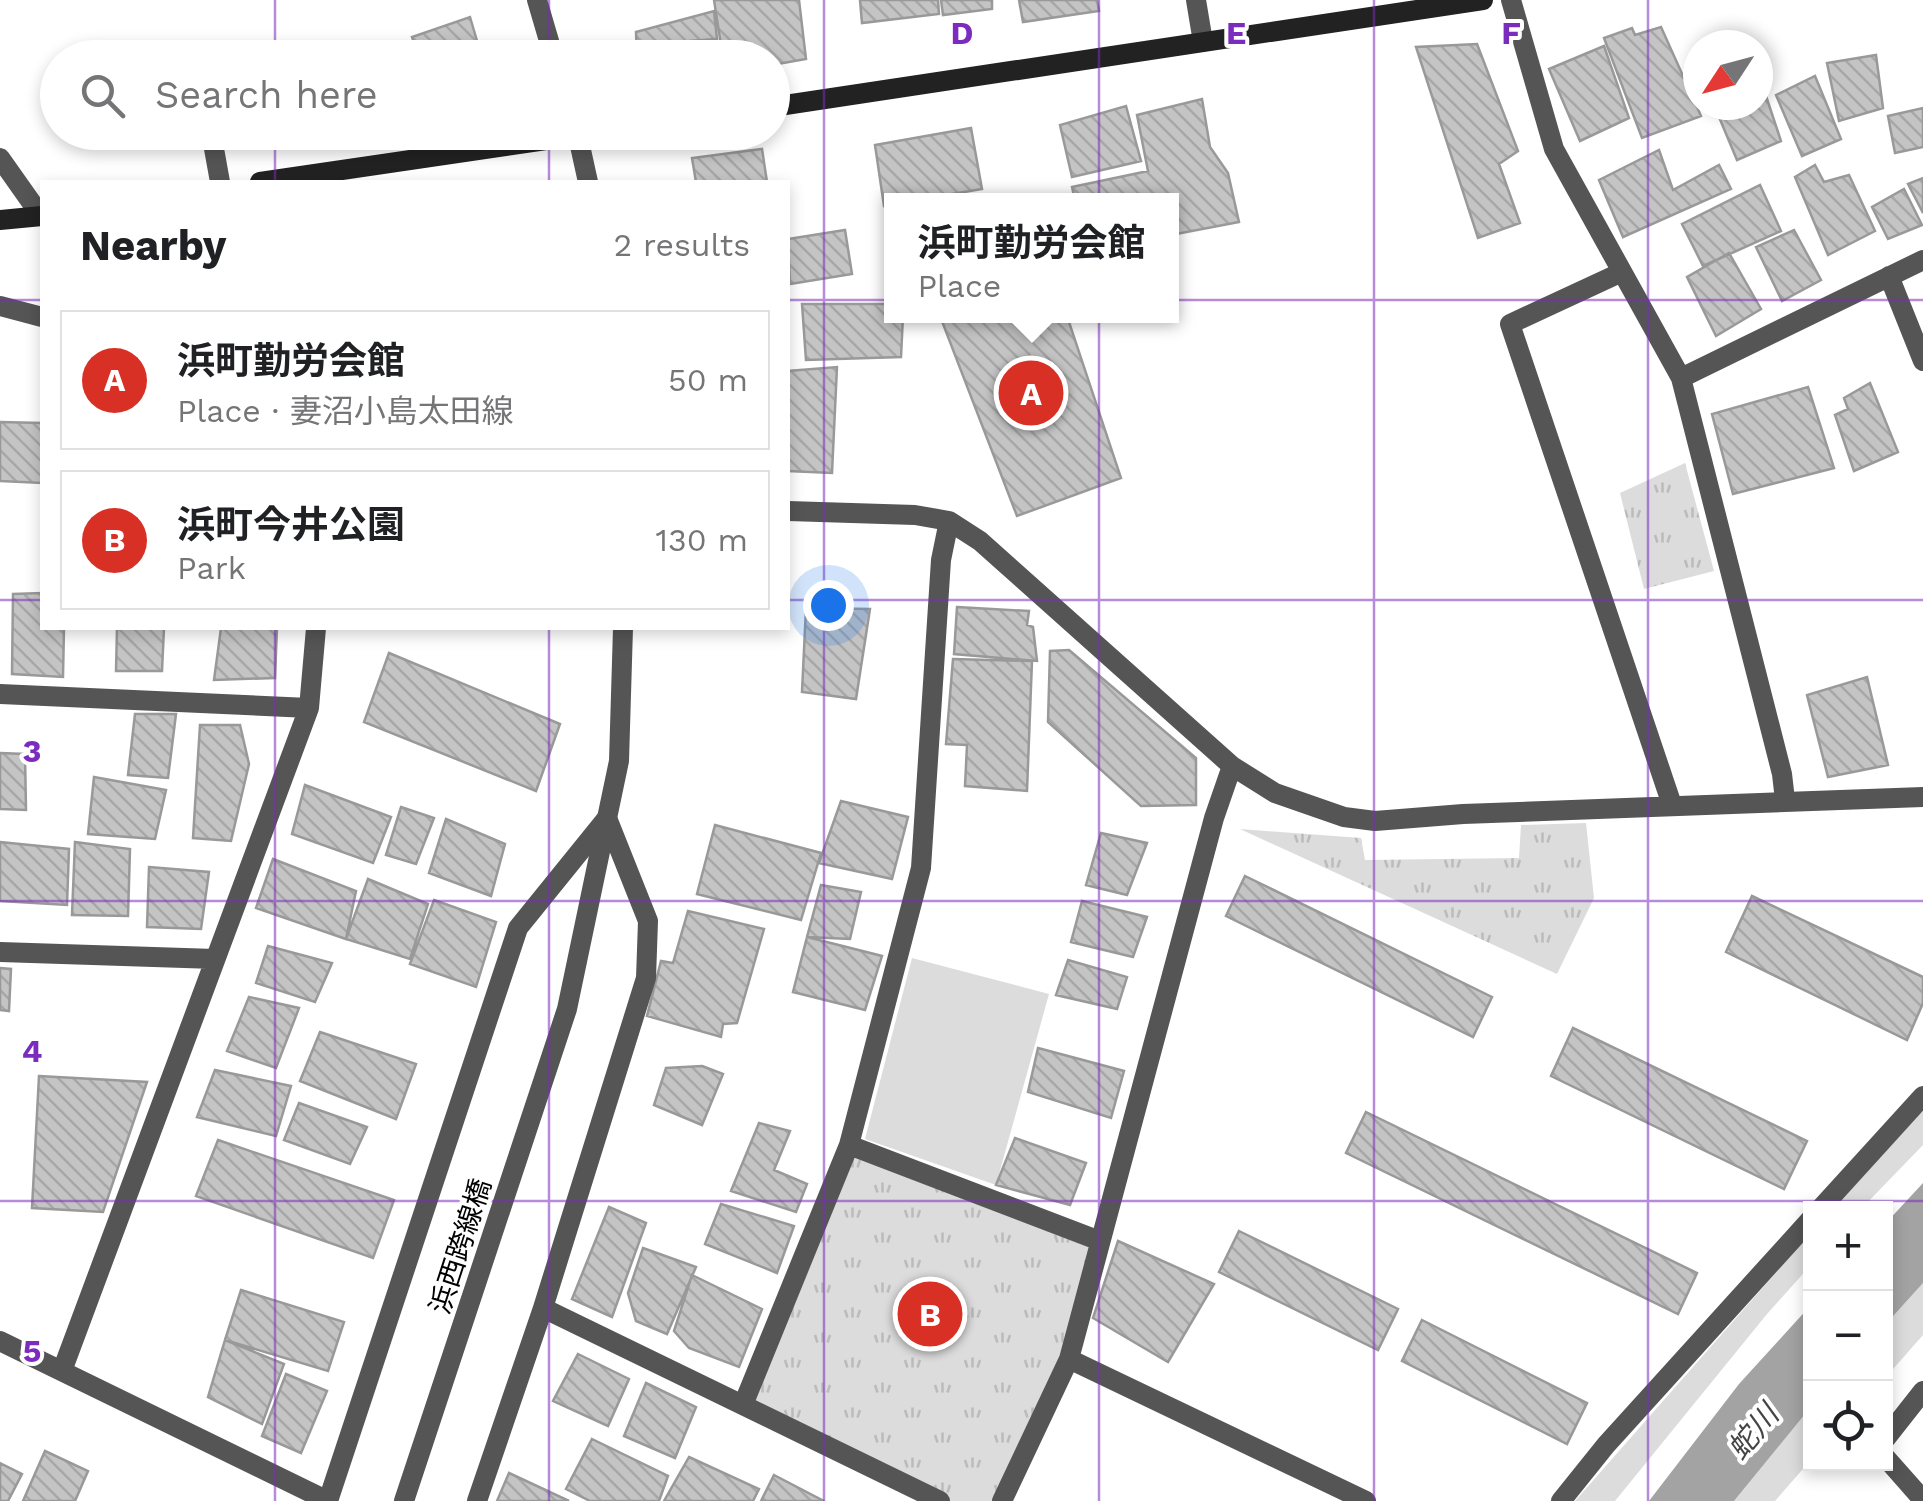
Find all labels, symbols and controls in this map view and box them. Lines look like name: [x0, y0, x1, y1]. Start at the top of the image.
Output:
text: D: [951, 14, 973, 52]
text: E: [1226, 14, 1246, 52]
text: F: [1501, 14, 1521, 52]
north arrow: [1683, 30, 1773, 120]
search box: [40, 40, 790, 150]
icon: search: [75, 68, 130, 123]
text: Search here: [155, 73, 378, 117]
popup: [884, 193, 1179, 323]
text: Nearby: [80, 221, 227, 270]
text: 浜町勤労会館: [917, 221, 1146, 265]
text: 2 results: [613, 226, 750, 264]
text: Place: [917, 267, 1001, 305]
text: 浜町勤労会館: [177, 339, 405, 383]
pin: A: [998, 356, 1064, 430]
text: A: [104, 361, 125, 399]
text: 50 m: [668, 361, 748, 399]
text: Place · 妻沼小島太田線: [177, 392, 514, 430]
text: 浜町今井公園: [177, 503, 405, 547]
text: B: [104, 521, 125, 559]
text: 130 m: [656, 521, 748, 559]
text: Park: [177, 549, 246, 587]
your location: [803, 580, 854, 631]
text: 3: [23, 732, 41, 770]
text: 4: [22, 1032, 42, 1070]
street label: 浜西跨線橋: [423, 1174, 498, 1318]
map controls: [1803, 1201, 1893, 1471]
button: +: [1803, 1201, 1893, 1291]
pin: B: [898, 1276, 962, 1352]
button: −: [1803, 1291, 1893, 1381]
text: 5: [23, 1332, 41, 1370]
button: locate: [1803, 1381, 1893, 1471]
water label: 蛇川: [1720, 1395, 1787, 1466]

